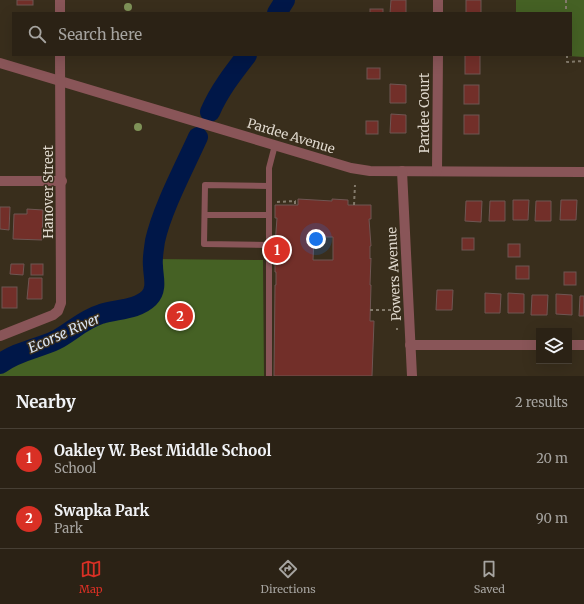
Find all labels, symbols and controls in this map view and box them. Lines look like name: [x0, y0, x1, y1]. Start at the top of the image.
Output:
search box: [12, 12, 572, 56]
icon: search: [26, 23, 48, 45]
text: Search here: [58, 25, 142, 44]
street label: Pardee Court: [416, 73, 433, 153]
street label: Pardee Avenue: [245, 115, 337, 158]
street label: Hanover Street: [40, 145, 57, 239]
street label: Powers Avenue: [383, 226, 405, 321]
your location: [306, 229, 326, 249]
pin: 1: [264, 235, 290, 265]
pin: 2: [167, 301, 193, 331]
water label: Ecorse River: [25, 309, 103, 357]
map controls: [536, 328, 572, 364]
button: layers: [536, 328, 572, 364]
text: Nearby: [16, 391, 76, 413]
text: 2 results: [515, 394, 568, 411]
text: Oakley W. Best Middle School: [54, 441, 271, 460]
text: 1: [26, 450, 32, 467]
text: 20 m: [536, 450, 568, 467]
text: School: [54, 460, 96, 477]
text: Swapka Park: [54, 501, 149, 520]
text: 2: [25, 510, 33, 527]
text: 90 m: [536, 510, 568, 527]
text: Park: [54, 520, 83, 537]
tab: Map: [79, 558, 103, 596]
tab: Directions: [261, 558, 316, 596]
tab: Saved: [474, 558, 505, 596]

